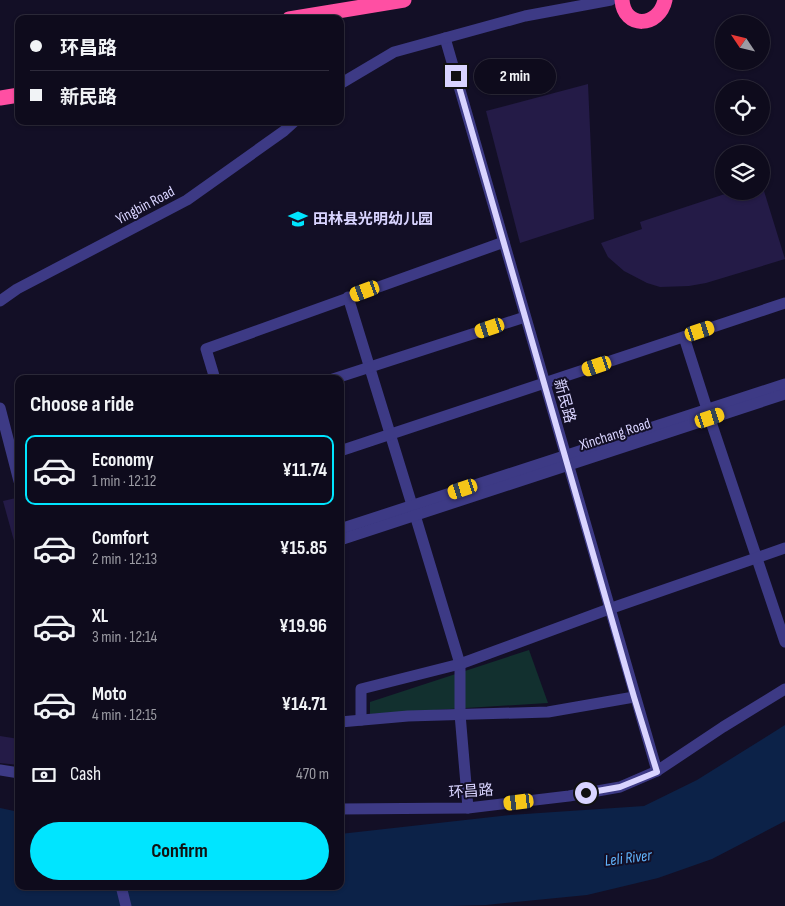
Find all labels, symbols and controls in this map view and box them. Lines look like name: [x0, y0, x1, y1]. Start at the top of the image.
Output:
north arrow: [715, 15, 770, 70]
map controls: [715, 15, 770, 200]
text: 环昌路: [60, 37, 117, 60]
callout: 2 min: [474, 58, 556, 94]
route end: [445, 65, 467, 87]
text: 2 min: [500, 67, 530, 86]
button: locate: [715, 80, 770, 135]
text: 新民路: [60, 86, 117, 109]
button: layers: [715, 145, 770, 200]
street label: Yingbin Road: [113, 182, 178, 229]
school or university icon: 田林县光明幼儿园: [287, 208, 309, 230]
place label: 田林县光明幼儿园: [313, 210, 433, 229]
car: [348, 279, 381, 303]
car: [473, 316, 506, 340]
car: [683, 319, 716, 343]
car: [580, 354, 613, 378]
street label: 新民路: [550, 377, 580, 425]
text: Choose a ride: [30, 391, 134, 418]
car: [693, 406, 726, 430]
street label: Xinchang Road: [576, 414, 653, 455]
icon: car: [32, 448, 77, 493]
text: Economy: [92, 449, 154, 472]
text: ¥11.74: [282, 459, 327, 482]
text: 1 min · 12:12: [92, 472, 156, 491]
car: [446, 477, 479, 501]
icon: car: [32, 526, 77, 571]
text: Comfort: [92, 527, 149, 550]
text: ¥15.85: [280, 537, 327, 560]
text: 2 min · 12:13: [92, 550, 157, 569]
icon: car: [32, 604, 77, 649]
text: XL: [92, 605, 108, 628]
text: ¥19.96: [279, 615, 327, 638]
text: 3 min · 12:14: [92, 628, 157, 647]
icon: car: [32, 682, 77, 727]
text: Moto: [92, 683, 127, 706]
text: ¥14.71: [281, 693, 327, 716]
text: 4 min · 12:15: [92, 706, 157, 725]
icon: cash: [30, 761, 58, 789]
text: Cash: [70, 763, 101, 786]
text: 470 m: [296, 765, 329, 784]
street label: 环昌路: [448, 780, 494, 803]
route start: [575, 782, 597, 804]
car: [503, 793, 534, 811]
button: Confirm: [30, 822, 329, 880]
water label: Leli River: [604, 846, 653, 871]

